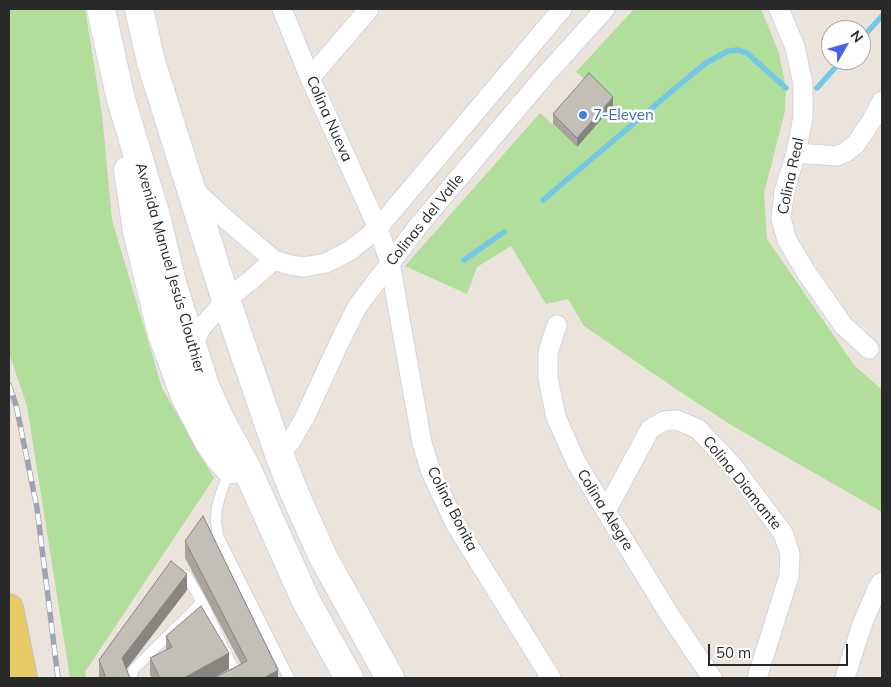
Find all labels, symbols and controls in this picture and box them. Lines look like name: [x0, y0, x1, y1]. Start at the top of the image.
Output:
north arrow: [821, 20, 871, 70]
text: N: [847, 27, 867, 46]
street label: Colina Nueva: [302, 73, 356, 165]
place label: 7-Eleven: [593, 106, 654, 124]
marker: 7-Eleven: [577, 109, 589, 121]
street label: Colina Real: [774, 136, 808, 216]
street label: Avenida Manuel Jesús Clouthier: [131, 160, 209, 376]
street label: Colinas del Valle: [382, 170, 468, 270]
street label: Colina Diamante: [699, 433, 785, 533]
street label: Colina Bonita: [423, 464, 481, 554]
street label: Colina Alegre: [573, 466, 637, 554]
scale bar: [711, 634, 851, 666]
text: 50 m: [716, 643, 751, 662]

